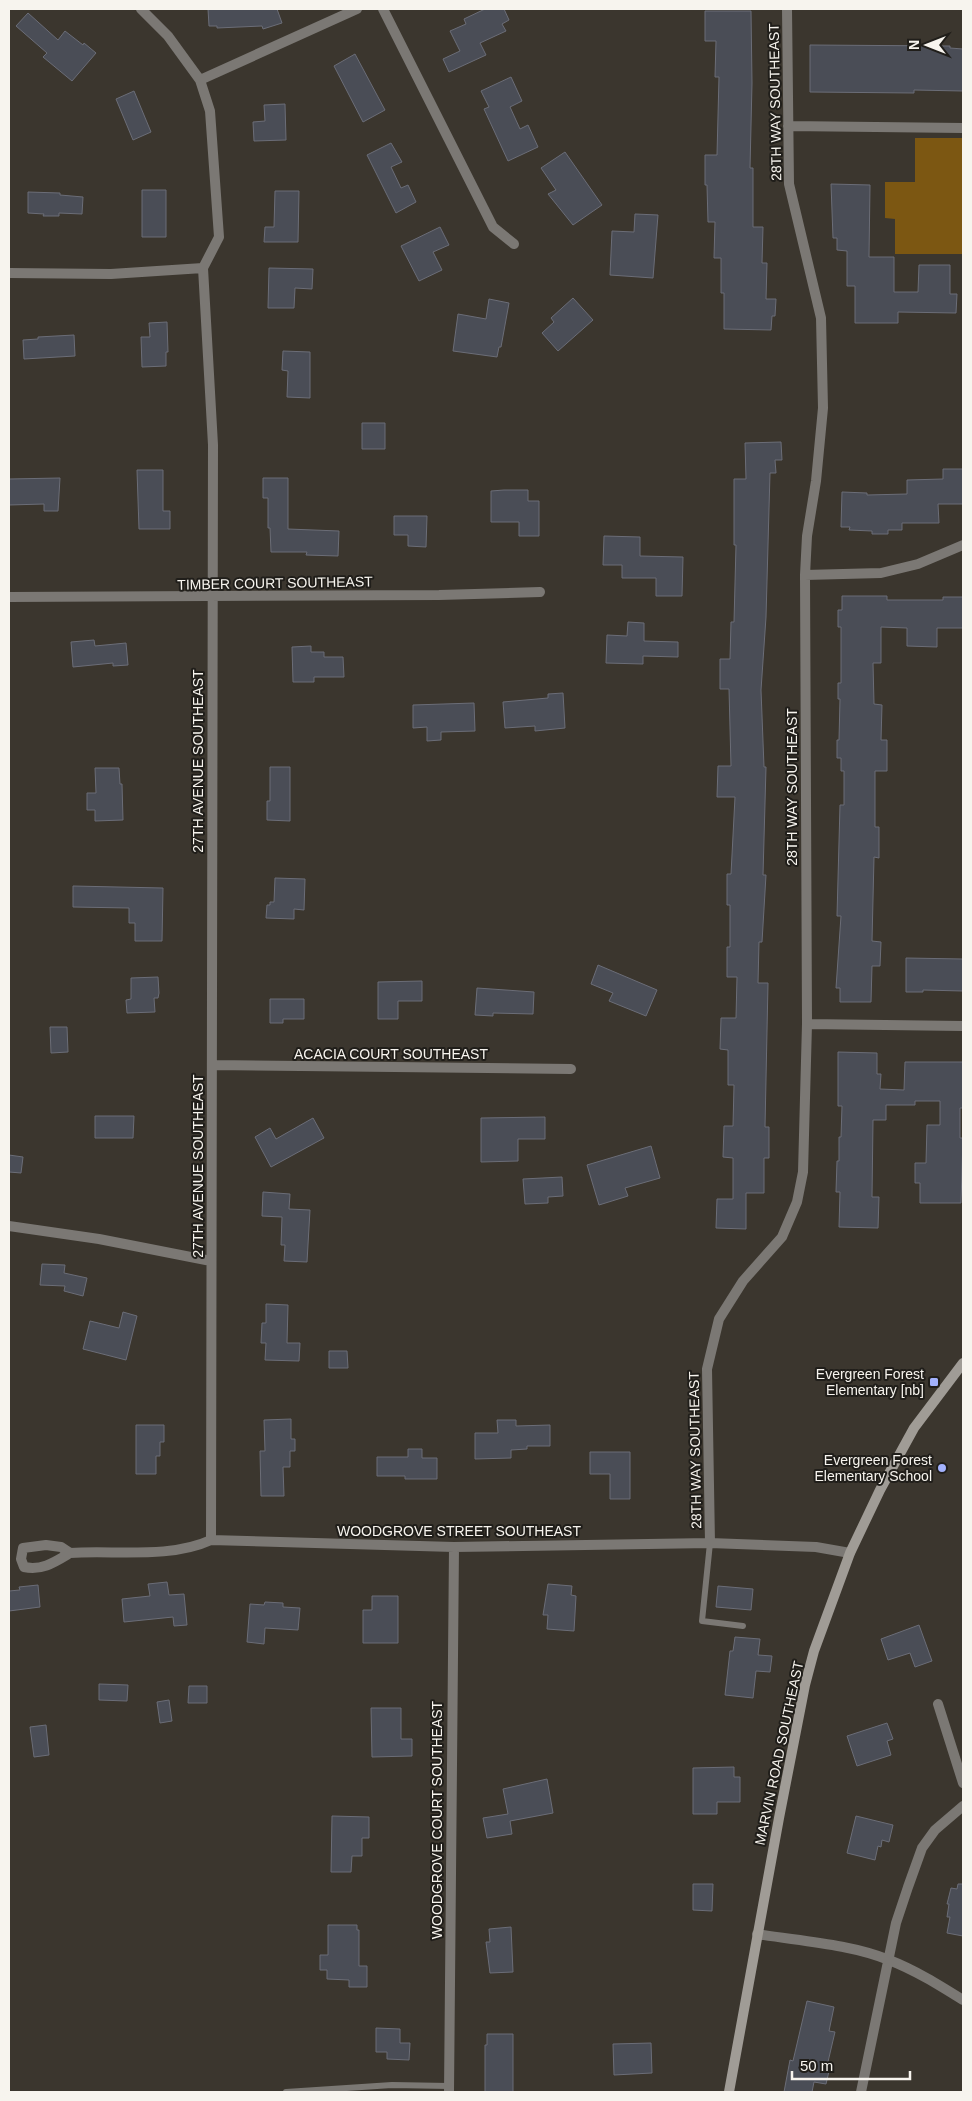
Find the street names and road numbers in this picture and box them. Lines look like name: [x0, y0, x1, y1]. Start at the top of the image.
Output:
street label: 28TH WAY SOUTHEAST: [766, 23, 784, 181]
street label: TIMBER COURT SOUTHEAST: [177, 573, 373, 593]
street label: 27TH AVENUE SOUTHEAST: [190, 669, 206, 853]
street label: 28TH WAY SOUTHEAST: [784, 708, 800, 866]
street label: ACACIA COURT SOUTHEAST: [294, 1046, 488, 1062]
street label: 27TH AVENUE SOUTHEAST: [190, 1074, 206, 1258]
street label: 28TH WAY SOUTHEAST: [686, 1371, 704, 1529]
street label: WOODGROVE STREET SOUTHEAST: [337, 1523, 581, 1539]
street label: MARVIN ROAD SOUTHEAST: [752, 1659, 806, 1847]
street label: WOODGROVE COURT SOUTHEAST: [429, 1700, 445, 1939]

